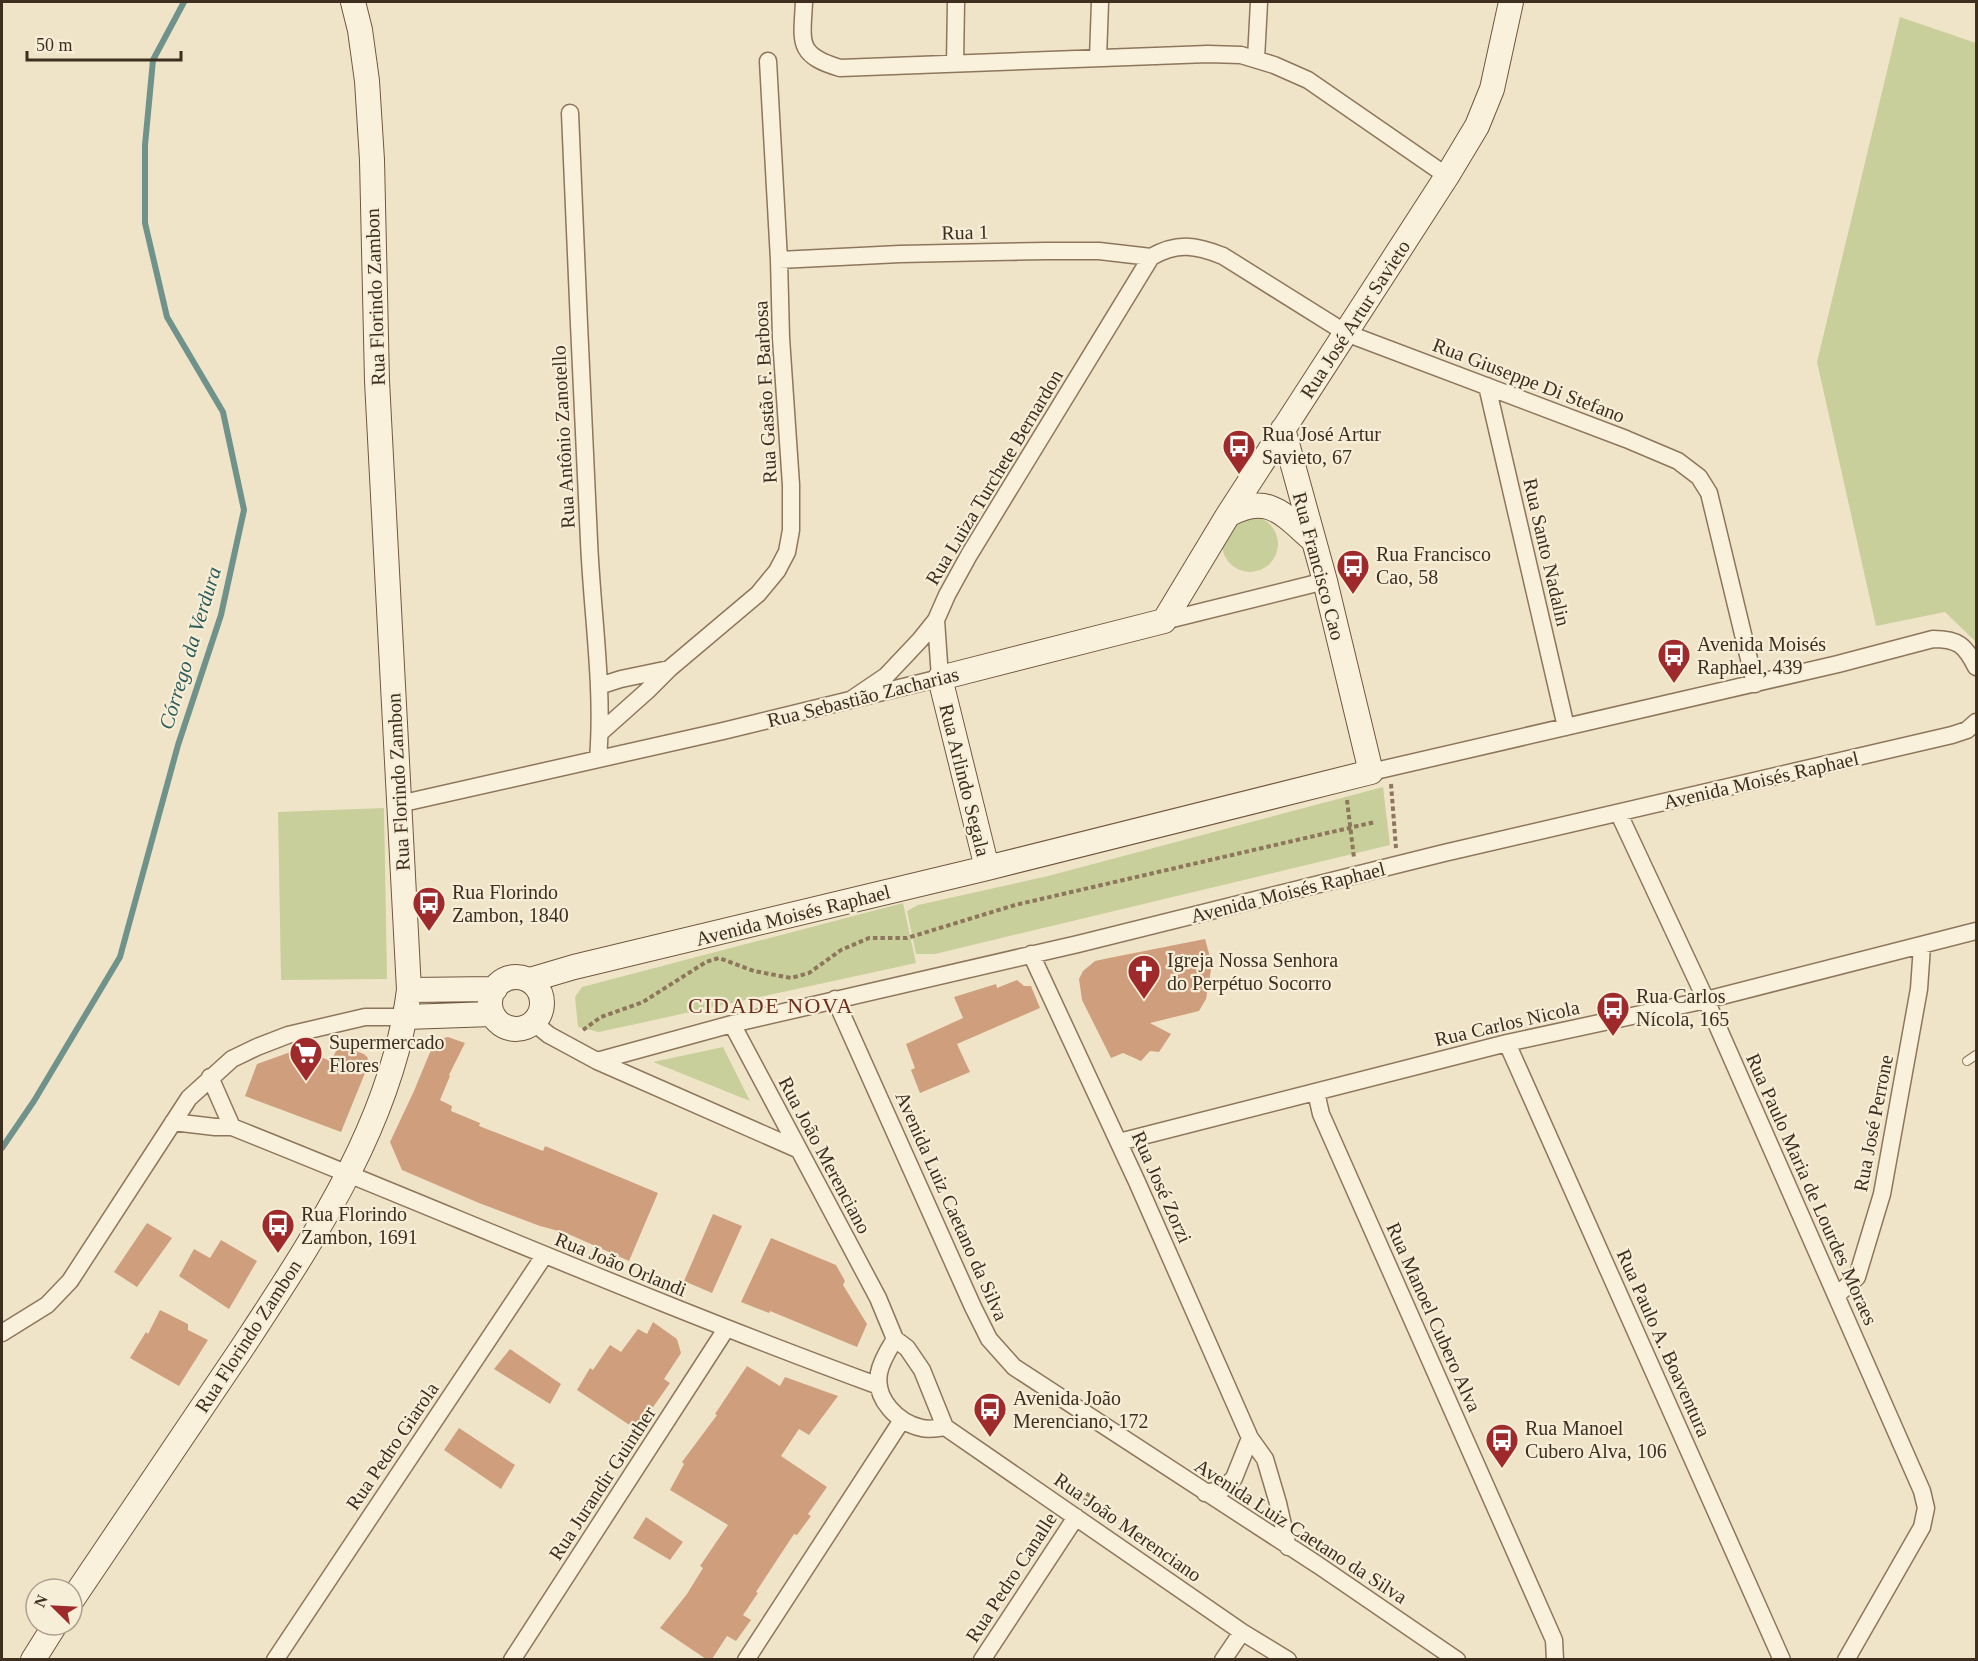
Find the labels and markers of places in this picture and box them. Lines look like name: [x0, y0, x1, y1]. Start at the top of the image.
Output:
place label: Rua José Artur Savieto, 67: [1262, 423, 1381, 468]
bus stop icon: Rua José Artur Savieto, 67: [1221, 428, 1257, 475]
place label: Rua Francisco Cao, 58: [1376, 543, 1491, 588]
bus stop icon: Rua Francisco Cao, 58: [1335, 548, 1371, 595]
place label: Avenida Moisés Raphael, 439: [1697, 633, 1826, 679]
bus stop icon: Avenida Moisés Raphael, 439: [1656, 637, 1692, 684]
place label: Rua Florindo Zambon, 1840: [452, 881, 569, 926]
bus stop icon: Rua Florindo Zambon, 1840: [411, 885, 447, 932]
place label: Igreja Nossa Senhora do Perpétuo Socorro: [1167, 949, 1338, 995]
church icon: Igreja Nossa Senhora do Perpétuo Socorro: [1126, 953, 1162, 1000]
place label: Rua Carlos Nícola, 165: [1636, 985, 1729, 1030]
bus stop icon: Rua Carlos Nícola, 165: [1595, 990, 1631, 1037]
place label: Supermercado Flores: [329, 1031, 445, 1076]
supermarket icon: Supermercado Flores: [288, 1035, 324, 1082]
place label: Rua Florindo Zambon, 1691: [301, 1203, 418, 1248]
bus stop icon: Rua Florindo Zambon, 1691: [260, 1207, 296, 1254]
place label: Avenida João Merenciano, 172: [1013, 1387, 1149, 1432]
bus stop icon: Avenida João Merenciano, 172: [972, 1391, 1008, 1438]
place label: Rua Manoel Cubero Alva, 106: [1525, 1417, 1667, 1462]
bus stop icon: Rua Manoel Cubero Alva, 106: [1484, 1422, 1520, 1469]

